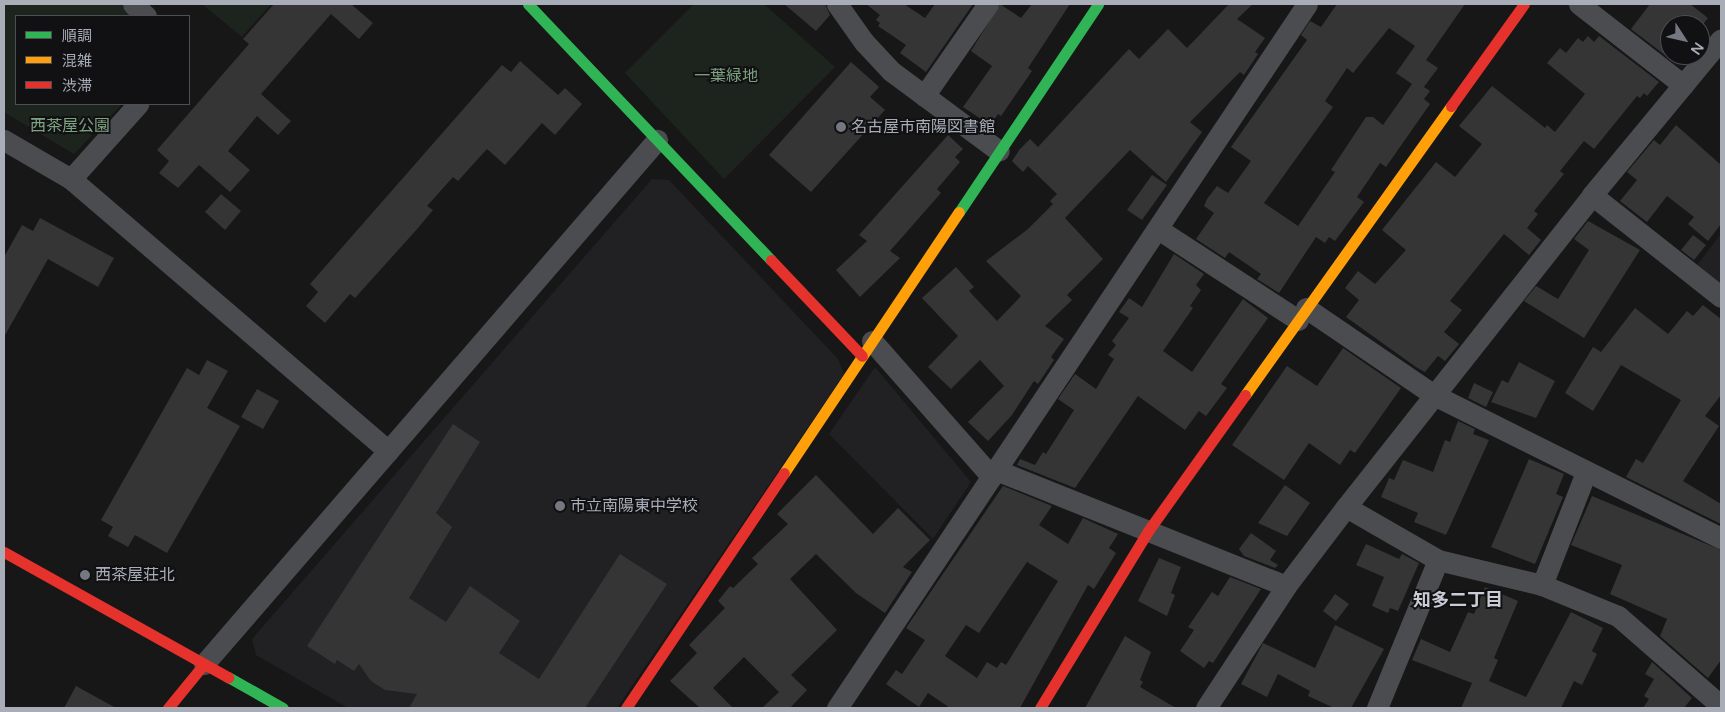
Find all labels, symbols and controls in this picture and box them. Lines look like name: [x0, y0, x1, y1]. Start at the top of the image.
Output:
legend: [15, 15, 190, 105]
north arrow: [1660, 15, 1710, 65]
text: 順調: [62, 27, 92, 45]
text: N: [1687, 39, 1707, 58]
text: 混雑: [62, 52, 92, 70]
park label: 一葉緑地: [694, 66, 758, 86]
text: 渋滞: [62, 77, 92, 95]
park label: 西茶屋公園: [30, 116, 110, 136]
place label: 名古屋市南陽図書館: [851, 117, 995, 137]
marker: 名古屋市南陽図書館: [835, 121, 847, 133]
place label: 市立南陽東中学校: [570, 496, 698, 516]
marker: 市立南陽東中学校: [554, 500, 566, 512]
place label: 西茶屋荘北: [95, 565, 175, 585]
marker: 西茶屋荘北: [79, 569, 91, 581]
district label: 知多二丁目: [1413, 589, 1503, 611]

